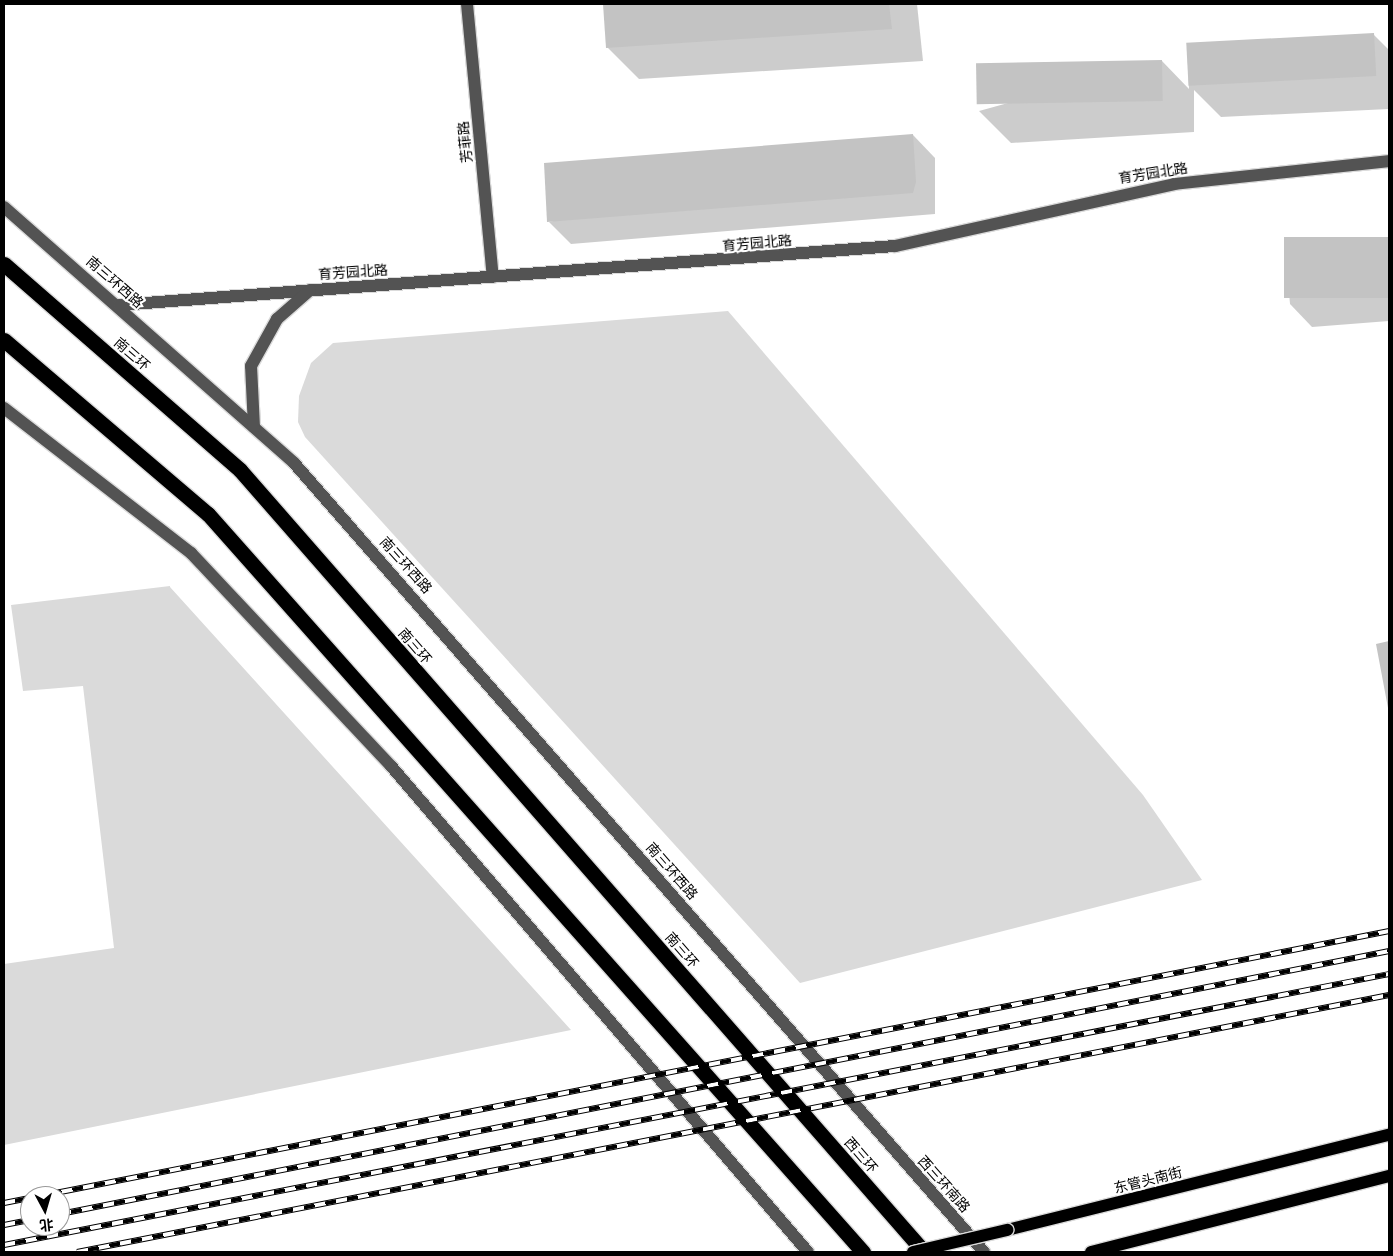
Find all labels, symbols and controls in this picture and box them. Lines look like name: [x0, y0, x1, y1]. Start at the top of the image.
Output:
street label: 芳菲路: [454, 120, 476, 164]
street label: 育芳园北路: [1117, 159, 1189, 187]
street label: 育芳园北路: [721, 232, 793, 254]
street label: 南三环西路: [83, 253, 147, 311]
street label: 育芳园北路: [317, 261, 389, 283]
street label: 南三环: [111, 334, 153, 374]
street label: 南三环西路: [376, 533, 436, 597]
street label: 南三环: [395, 625, 435, 667]
street label: 南三环西路: [643, 839, 701, 903]
street label: 南三环: [662, 929, 702, 971]
street label: 西三环: [841, 1134, 881, 1176]
street label: 西三环南路: [914, 1152, 974, 1216]
street label: 东管头南街: [1112, 1163, 1184, 1197]
north arrow: [20, 1186, 70, 1236]
text: 北: [39, 1215, 54, 1235]

